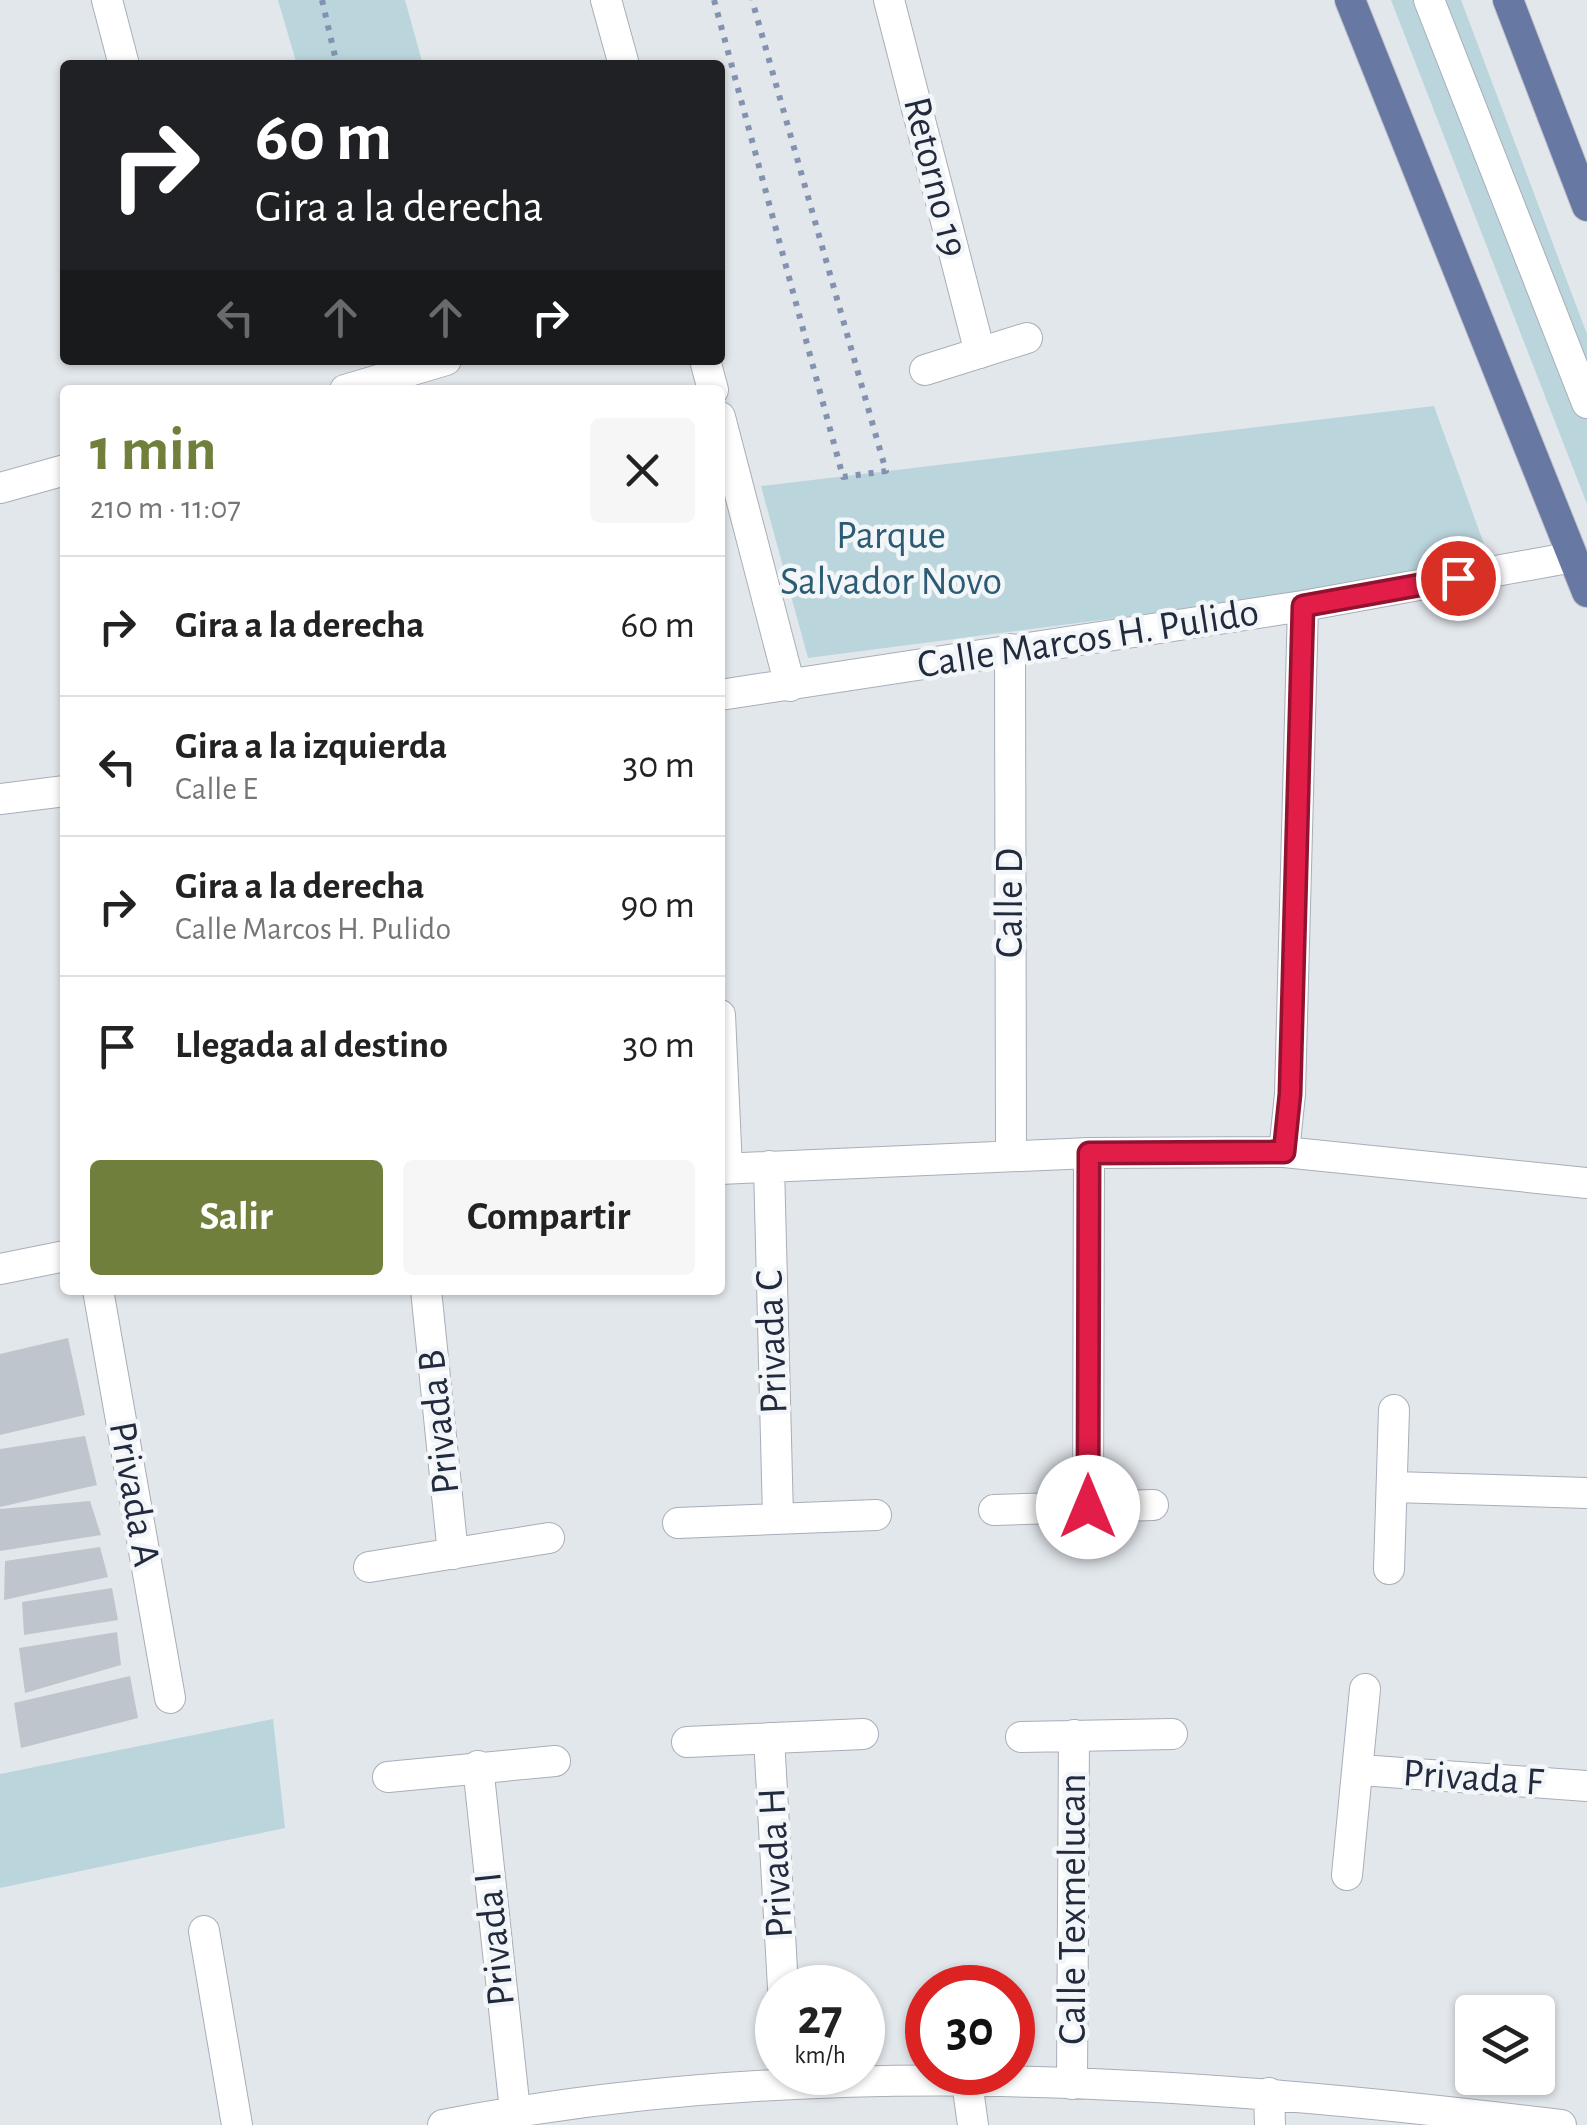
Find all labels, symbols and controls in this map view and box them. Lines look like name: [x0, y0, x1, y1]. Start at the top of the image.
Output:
street label: Retorno 19: [896, 93, 974, 261]
icon: right: [90, 100, 220, 230]
text: 60 m: [255, 103, 392, 173]
text: Gira a la derecha: [255, 185, 544, 230]
icon: left: [208, 290, 263, 345]
icon: ahead: [313, 290, 368, 345]
icon: ahead: [418, 290, 473, 345]
icon: right: [523, 290, 578, 345]
button: close: [590, 418, 695, 523]
text: 1 min: [90, 421, 216, 481]
text: 210 m · 11:07: [90, 492, 241, 524]
park label: Parque Salvador Novo: [780, 516, 1002, 602]
pin: [1416, 536, 1501, 621]
icon: arrive: [1431, 551, 1486, 606]
street label: Calle Marcos H. Pulido: [914, 592, 1262, 686]
icon: right: [90, 599, 145, 654]
text: Gira a la derecha: [175, 607, 425, 645]
text: 60 m: [620, 607, 695, 645]
text: Gira a la izquierda: [175, 728, 447, 766]
icon: left: [90, 739, 145, 794]
text: 30 m: [623, 747, 695, 785]
text: Calle E: [175, 773, 258, 805]
street label: Calle D: [990, 848, 1030, 958]
text: Gira a la derecha: [175, 868, 425, 906]
icon: right: [90, 879, 145, 934]
text: 90 m: [620, 887, 695, 925]
text: Calle Marcos H. Pulido: [175, 913, 451, 945]
icon: arrive: [90, 1019, 145, 1074]
text: Llegada al destino: [175, 1027, 448, 1065]
text: 30 m: [623, 1027, 695, 1065]
button: Salir: [90, 1160, 383, 1275]
button: Compartir: [403, 1160, 695, 1275]
street label: Privada C: [749, 1269, 795, 1415]
street label: Privada B: [412, 1348, 466, 1496]
street label: Privada A: [102, 1418, 166, 1570]
position arrow: [1036, 1455, 1140, 1559]
street label: Privada F: [1401, 1753, 1545, 1803]
street label: Calle Texmelucan: [1053, 1773, 1093, 2045]
street label: Privada H: [752, 1787, 800, 1939]
street label: Privada I: [468, 1870, 522, 2008]
speed limit sign: 30: [905, 1965, 1035, 2095]
text: 27: [797, 1993, 843, 2043]
map controls: [1455, 1995, 1555, 2095]
button: layers: [1455, 1995, 1555, 2095]
text: km/h: [794, 2043, 846, 2068]

